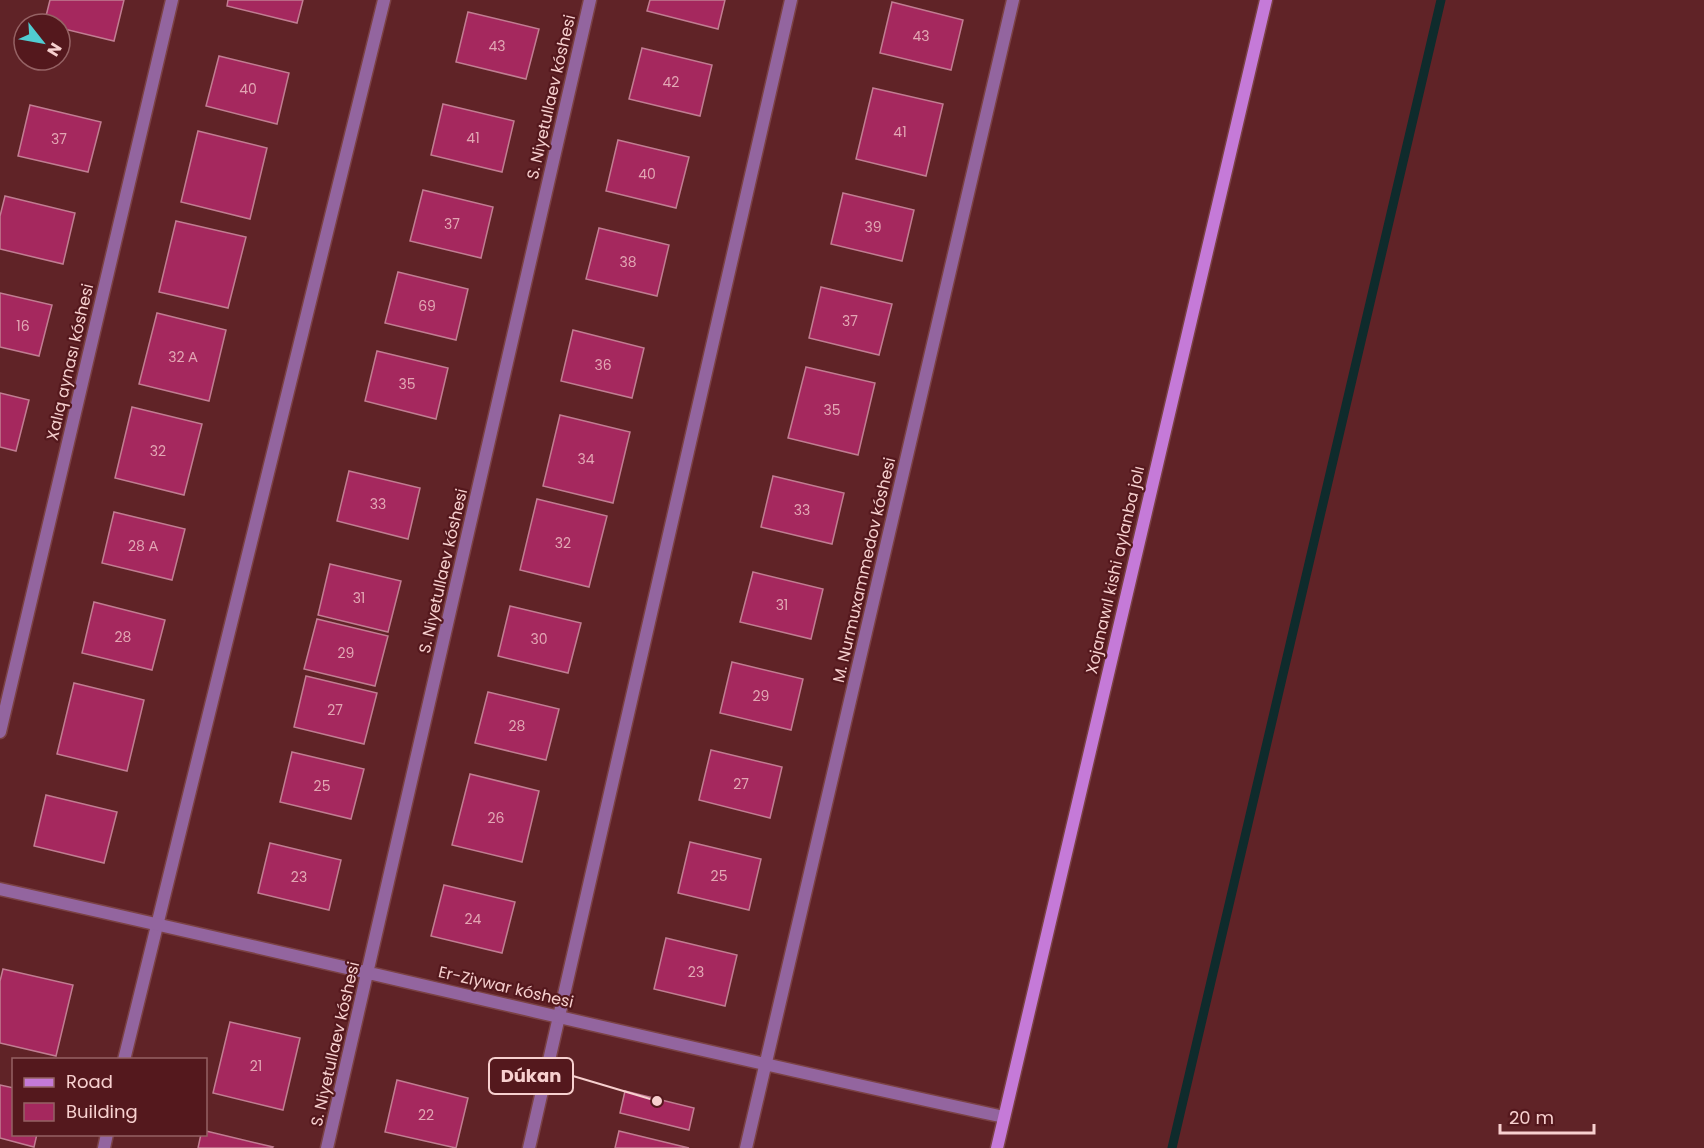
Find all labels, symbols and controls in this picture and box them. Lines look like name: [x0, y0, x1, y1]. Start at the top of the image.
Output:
north arrow: [12, 12, 72, 72]
street label: S. Niyetullaev kóshesi: [521, 12, 581, 182]
house number: 43: [912, 26, 930, 46]
house number: 43: [488, 36, 506, 56]
text: N: [41, 38, 67, 61]
house number: 42: [663, 72, 679, 92]
house number: 40: [239, 79, 257, 99]
house number: 41: [893, 122, 907, 142]
house number: 41: [466, 128, 480, 148]
house number: 37: [51, 129, 67, 149]
house number: 40: [638, 164, 656, 184]
house number: 37: [444, 214, 460, 234]
house number: 39: [864, 217, 882, 237]
house number: 38: [619, 252, 637, 272]
street label: Xalıq aynası kóshesi: [41, 281, 99, 443]
house number: 69: [418, 296, 436, 316]
house number: 37: [842, 311, 858, 331]
house number: 16: [16, 316, 30, 336]
house number: 32 А: [168, 347, 198, 367]
house number: 36: [594, 355, 612, 375]
house number: 35: [398, 374, 416, 394]
house number: 35: [823, 400, 841, 420]
house number: 32: [150, 441, 166, 461]
house number: 34: [577, 449, 595, 469]
street label: M. Nurmuxammedov kóshesi: [827, 455, 901, 685]
street label: Xojanawıl kishi aylanba jolı: [1080, 464, 1150, 676]
street label: S. Niyetullaev kóshesi: [413, 486, 473, 656]
house number: 33: [370, 494, 386, 514]
house number: 33: [794, 500, 810, 520]
house number: 32: [555, 533, 571, 553]
house number: 28 А: [128, 536, 159, 556]
house number: 31: [353, 588, 365, 608]
house number: 31: [776, 595, 788, 615]
house number: 28: [115, 627, 132, 647]
house number: 30: [530, 629, 548, 649]
house number: 29: [338, 643, 354, 663]
house number: 29: [753, 686, 769, 706]
house number: 27: [327, 700, 343, 720]
house number: 28: [509, 716, 526, 736]
house number: 27: [733, 774, 749, 794]
house number: 25: [314, 776, 330, 796]
house number: 26: [488, 808, 505, 828]
house number: 25: [711, 866, 727, 886]
house number: 23: [291, 867, 307, 887]
house number: 24: [465, 909, 482, 929]
street label: S. Niyetullaev kóshesi: [305, 959, 365, 1129]
street label: Er-Ziywar kóshesi: [436, 960, 576, 1014]
house number: 23: [688, 962, 704, 982]
house number: 21: [250, 1056, 262, 1076]
legend: [12, 1058, 207, 1136]
callout: Dúkan: [489, 1058, 573, 1094]
text: Dúkan: [501, 1063, 561, 1088]
text: Road: [66, 1069, 113, 1094]
scale bar: [1500, 1097, 1594, 1135]
text: Building: [66, 1099, 138, 1124]
house number: 22: [418, 1105, 434, 1125]
text: 20 m: [1509, 1105, 1554, 1130]

